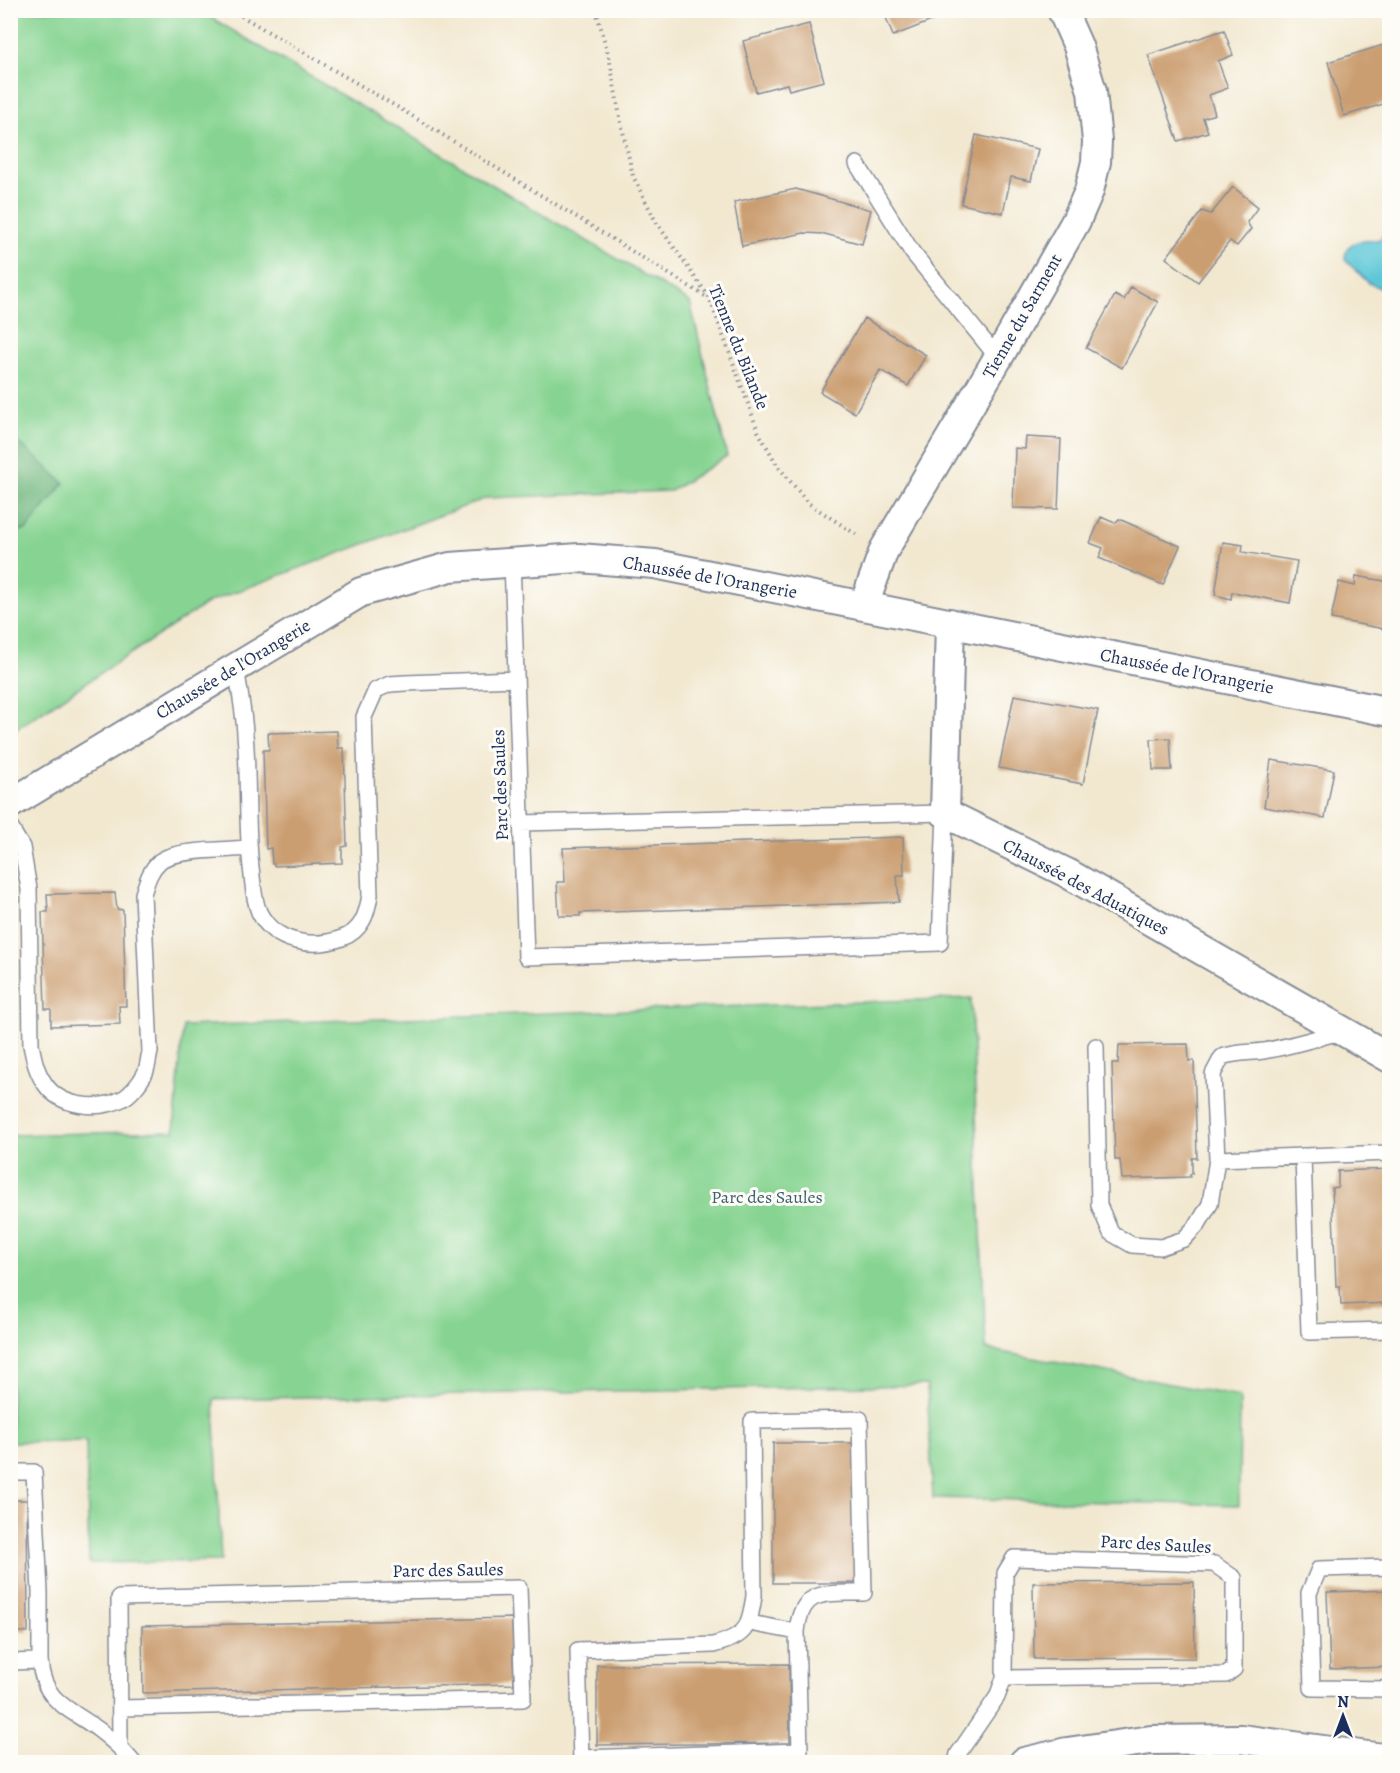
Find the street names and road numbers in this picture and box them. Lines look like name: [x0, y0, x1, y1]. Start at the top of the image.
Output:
street label: Tienne du Sarment: [977, 249, 1067, 383]
street label: Tienne du Bilande: [703, 281, 775, 413]
street label: Chaussée de l'Orangerie: [621, 550, 799, 604]
street label: Chaussée de l'Orangerie: [151, 613, 315, 725]
street label: Chaussée de l'Orangerie: [1098, 642, 1276, 700]
street label: Parc des Saules: [486, 729, 514, 841]
street label: Chaussée des Aduatiques: [999, 833, 1173, 941]
street label: Parc des Saules: [1100, 1529, 1212, 1559]
street label: Parc des Saules: [392, 1557, 504, 1583]

